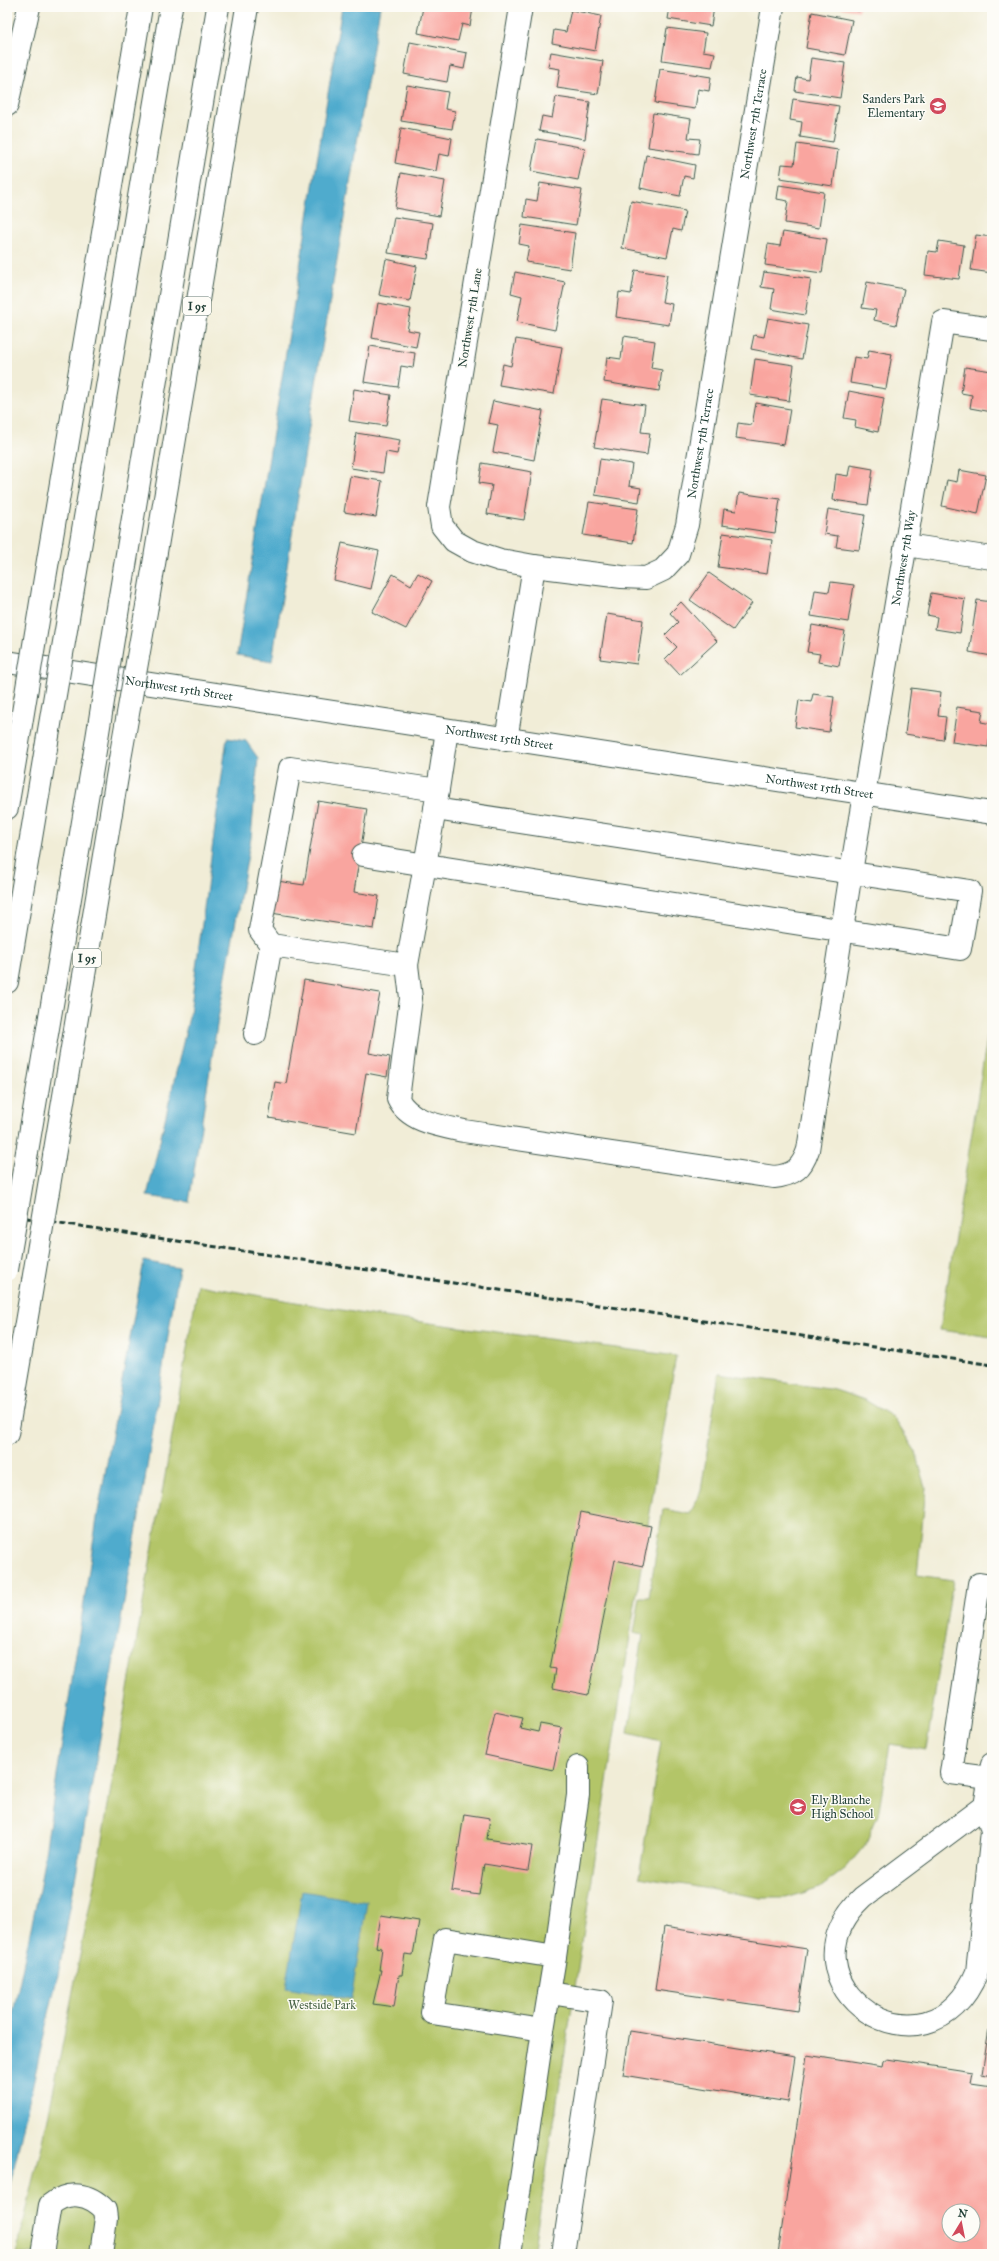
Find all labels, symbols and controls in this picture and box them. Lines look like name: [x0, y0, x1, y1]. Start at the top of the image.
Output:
street label: Northwest 7th Terrace: [738, 68, 770, 180]
place label: Sanders Park Elementary: [862, 92, 925, 120]
school or university icon: Sanders Park Elementary: [928, 96, 948, 116]
street label: Northwest 7th Lane: [455, 267, 485, 369]
road number: I 95: [183, 297, 211, 315]
street label: Northwest 7th Terrace: [684, 387, 717, 500]
street label: Northwest 7th Way: [889, 509, 918, 607]
street label: Northwest 15th Street: [124, 673, 235, 704]
street label: Northwest 15th Street: [444, 722, 555, 753]
street label: Northwest 15th Street: [765, 771, 875, 802]
road number: I 95: [73, 949, 101, 967]
place label: Ely Blanche High School: [811, 1793, 874, 1822]
school or university icon: Ely Blanche High School: [788, 1797, 808, 1817]
park label: Westside Park: [288, 1998, 356, 2012]
north arrow: [941, 2203, 981, 2243]
text: N: [957, 2206, 969, 2221]

